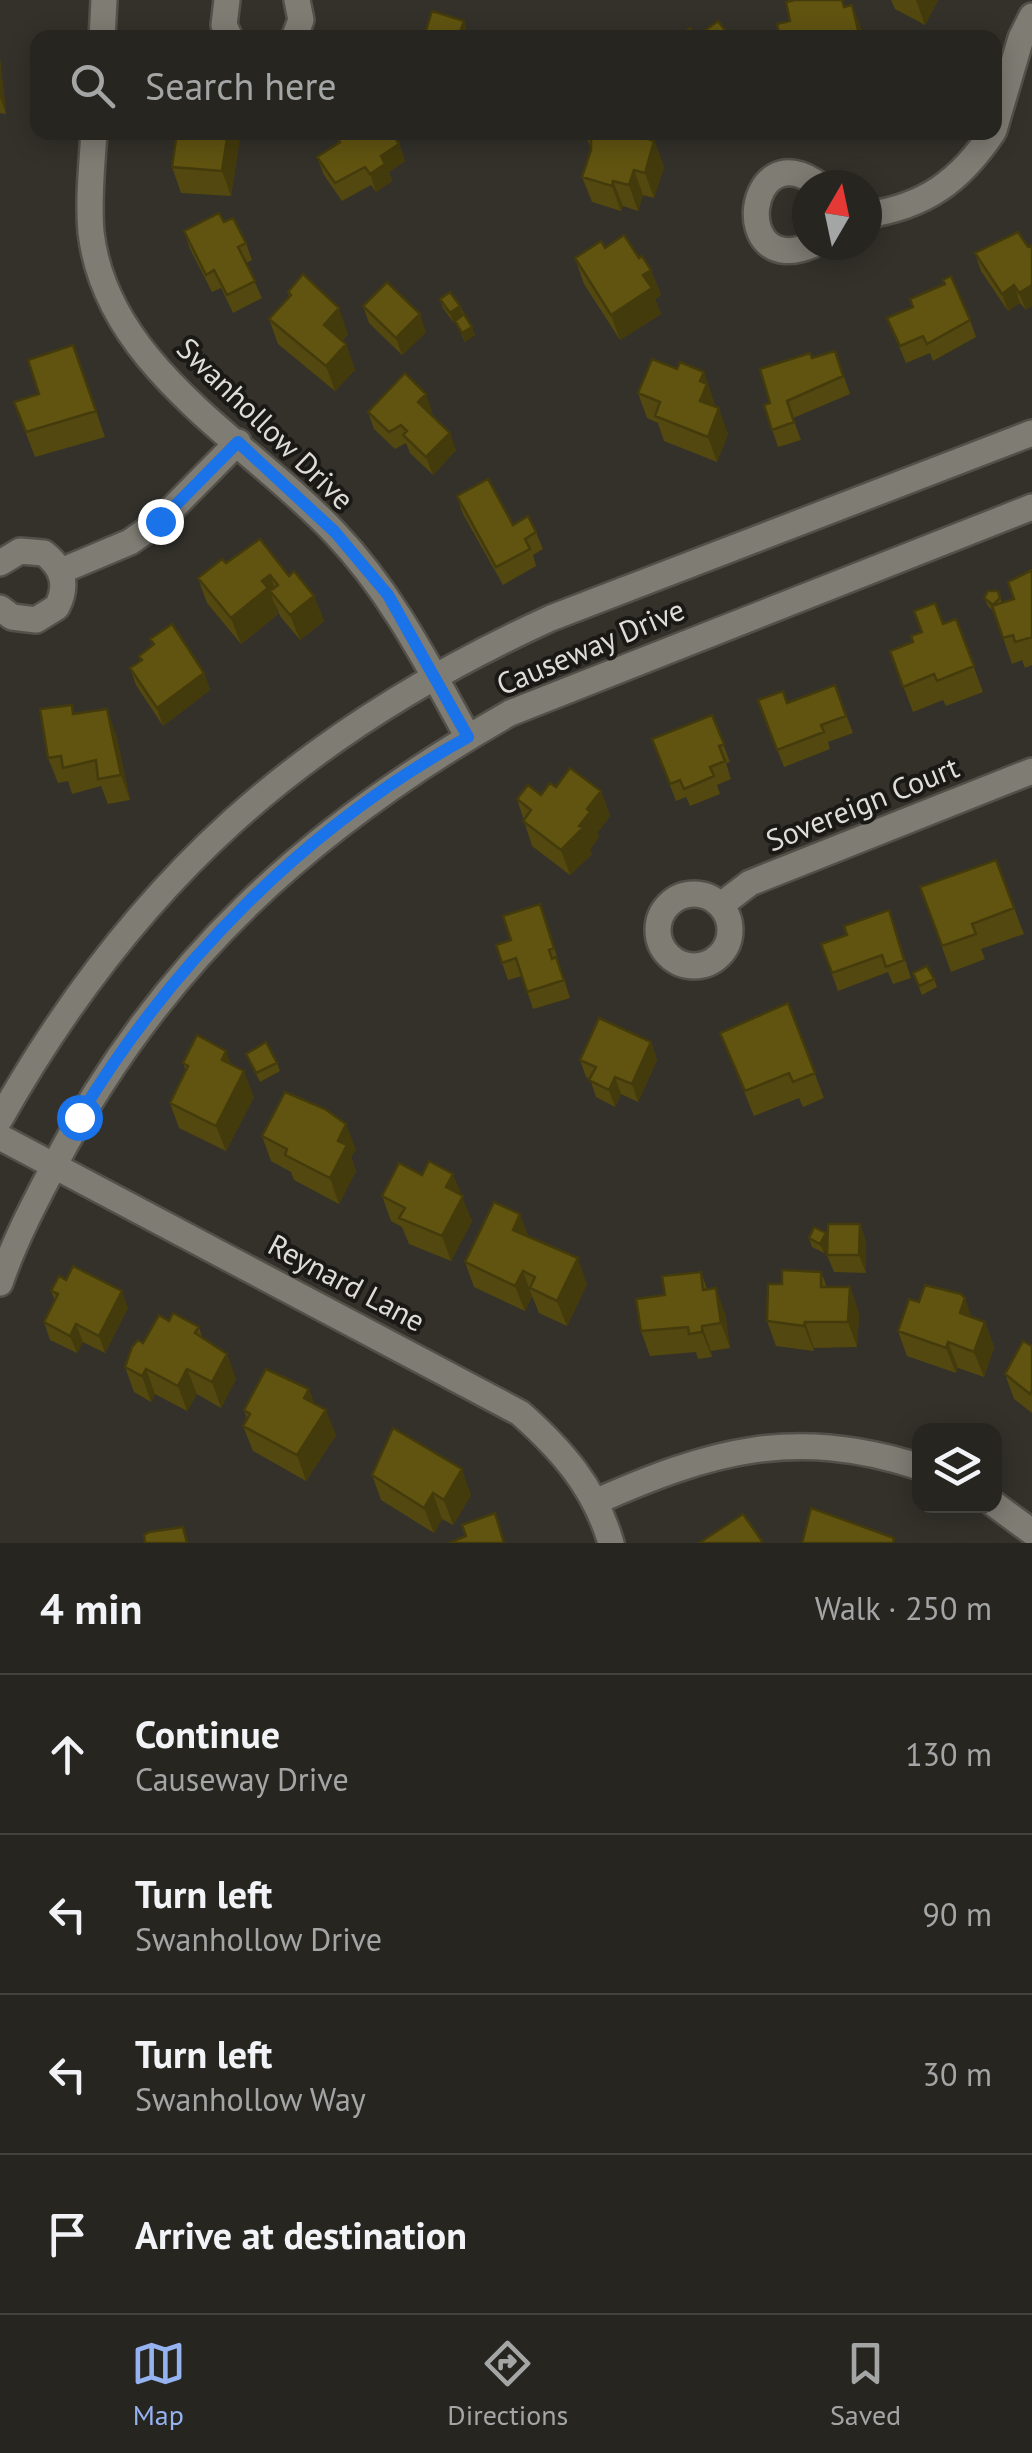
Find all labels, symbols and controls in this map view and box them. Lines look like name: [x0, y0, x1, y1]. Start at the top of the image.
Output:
search box: [30, 30, 1002, 140]
icon: search: [65, 58, 120, 113]
text: Search here: [145, 61, 337, 110]
north arrow: [792, 170, 882, 260]
street label: Swanhollow Drive: [169, 329, 363, 517]
route end: [138, 499, 184, 545]
street label: Causeway Drive: [490, 589, 690, 703]
street label: Sovereign Court: [760, 747, 964, 859]
route start: [57, 1095, 103, 1141]
street label: Reynard Lane: [262, 1224, 432, 1340]
map controls: [912, 1423, 1002, 1513]
button: layers: [912, 1423, 1002, 1513]
text: 4 min: [40, 1581, 142, 1636]
text: Walk · 250 m: [815, 1587, 992, 1629]
text: Continue: [135, 1709, 280, 1758]
icon: ahead: [40, 1727, 95, 1782]
text: 130 m: [905, 1733, 992, 1775]
text: Causeway Drive: [135, 1758, 349, 1800]
text: Turn left: [135, 1869, 272, 1918]
icon: left: [40, 1887, 95, 1942]
text: 90 m: [923, 1893, 992, 1935]
text: Swanhollow Drive: [135, 1918, 382, 1960]
text: Turn left: [135, 2029, 272, 2078]
icon: left: [40, 2047, 95, 2102]
text: 30 m: [923, 2053, 992, 2095]
text: Swanhollow Way: [135, 2078, 366, 2120]
icon: arrive: [40, 2207, 95, 2262]
text: Arrive at destination: [135, 2210, 467, 2259]
tab: Map: [131, 2336, 186, 2433]
tab: Directions: [447, 2336, 568, 2433]
tab: Saved: [830, 2336, 901, 2433]

